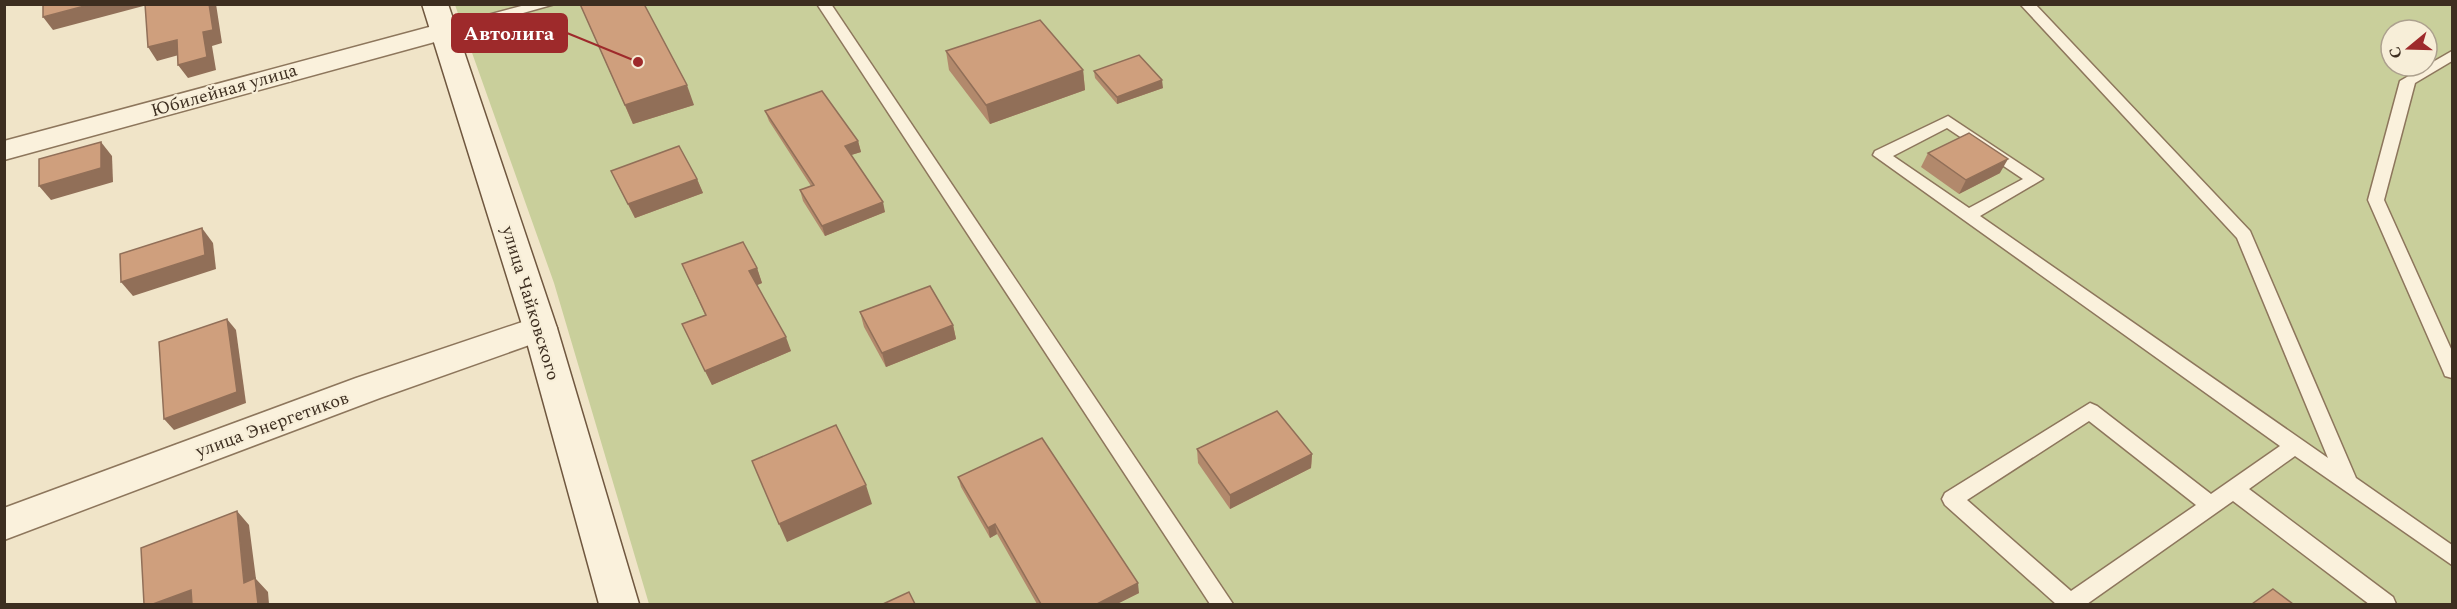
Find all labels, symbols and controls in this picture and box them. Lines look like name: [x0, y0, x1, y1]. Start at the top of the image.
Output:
callout: Автолига: [452, 14, 567, 52]
north arrow: [2379, 18, 2439, 78]
text: Автолига: [464, 19, 555, 49]
text: С: [2383, 43, 2409, 62]
street label: Юбилейная улица: [148, 57, 301, 124]
street label: улица Чайковского: [494, 222, 567, 384]
street label: улица Энергетиков: [191, 384, 352, 465]

